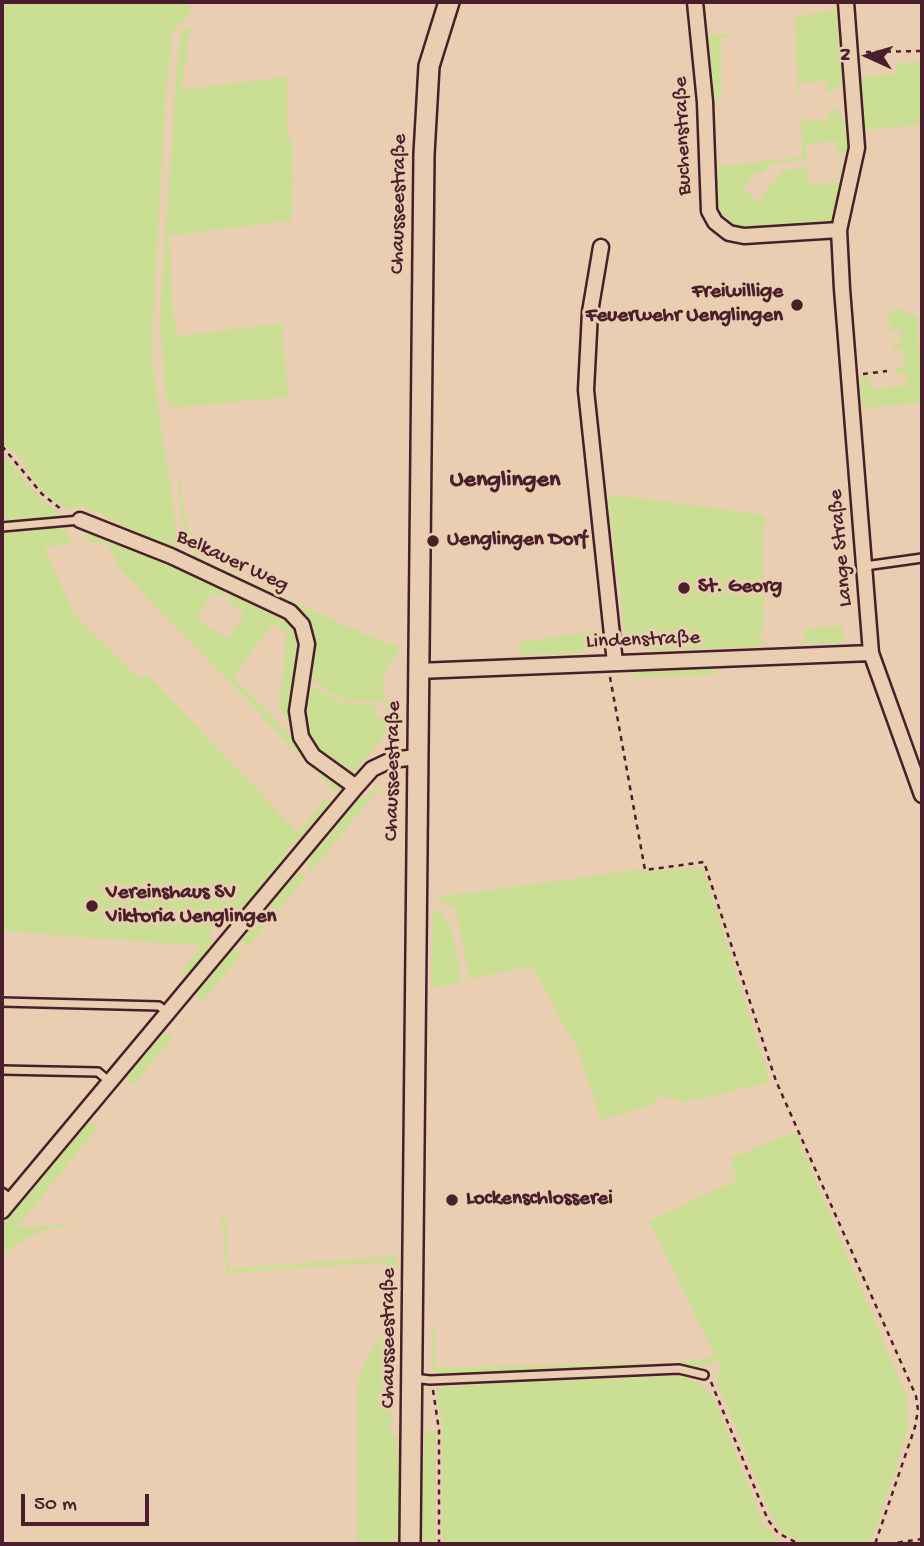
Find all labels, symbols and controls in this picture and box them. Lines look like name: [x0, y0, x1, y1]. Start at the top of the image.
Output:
north arrow: [833, 21, 903, 91]
text: N: [835, 48, 858, 61]
street label: Buchenstraße: [669, 76, 699, 196]
street label: Chausseestraße: [386, 134, 414, 274]
place label: Freiwillige Feuerwehr Uenglingen: [586, 280, 783, 330]
marker: Freiwillige Feuerwehr Uenglingen: [789, 297, 805, 313]
district label: Uenglingen: [450, 467, 560, 495]
street label: Lange Straße: [824, 488, 860, 608]
street label: Belkauer Weg: [172, 525, 292, 599]
place label: Uenglingen Dorf: [447, 528, 587, 554]
marker: Uenglingen Dorf: [425, 533, 441, 549]
place label: St. Georg: [698, 575, 782, 601]
marker: St. Georg: [676, 580, 692, 596]
street label: Lindenstraße: [585, 626, 701, 656]
street label: Chausseestraße: [380, 701, 408, 841]
place label: Vereinshaus SV Viktoria Uenglingen: [106, 881, 276, 931]
marker: Vereinshaus SV Viktoria Uenglingen: [84, 898, 100, 914]
place label: Lockenschlosserei: [466, 1187, 613, 1213]
marker: Lockenschlosserei: [444, 1192, 460, 1208]
street label: Chausseestraße: [377, 1268, 403, 1408]
scale bar: [24, 1480, 152, 1524]
text: 50 m: [34, 1493, 77, 1518]

